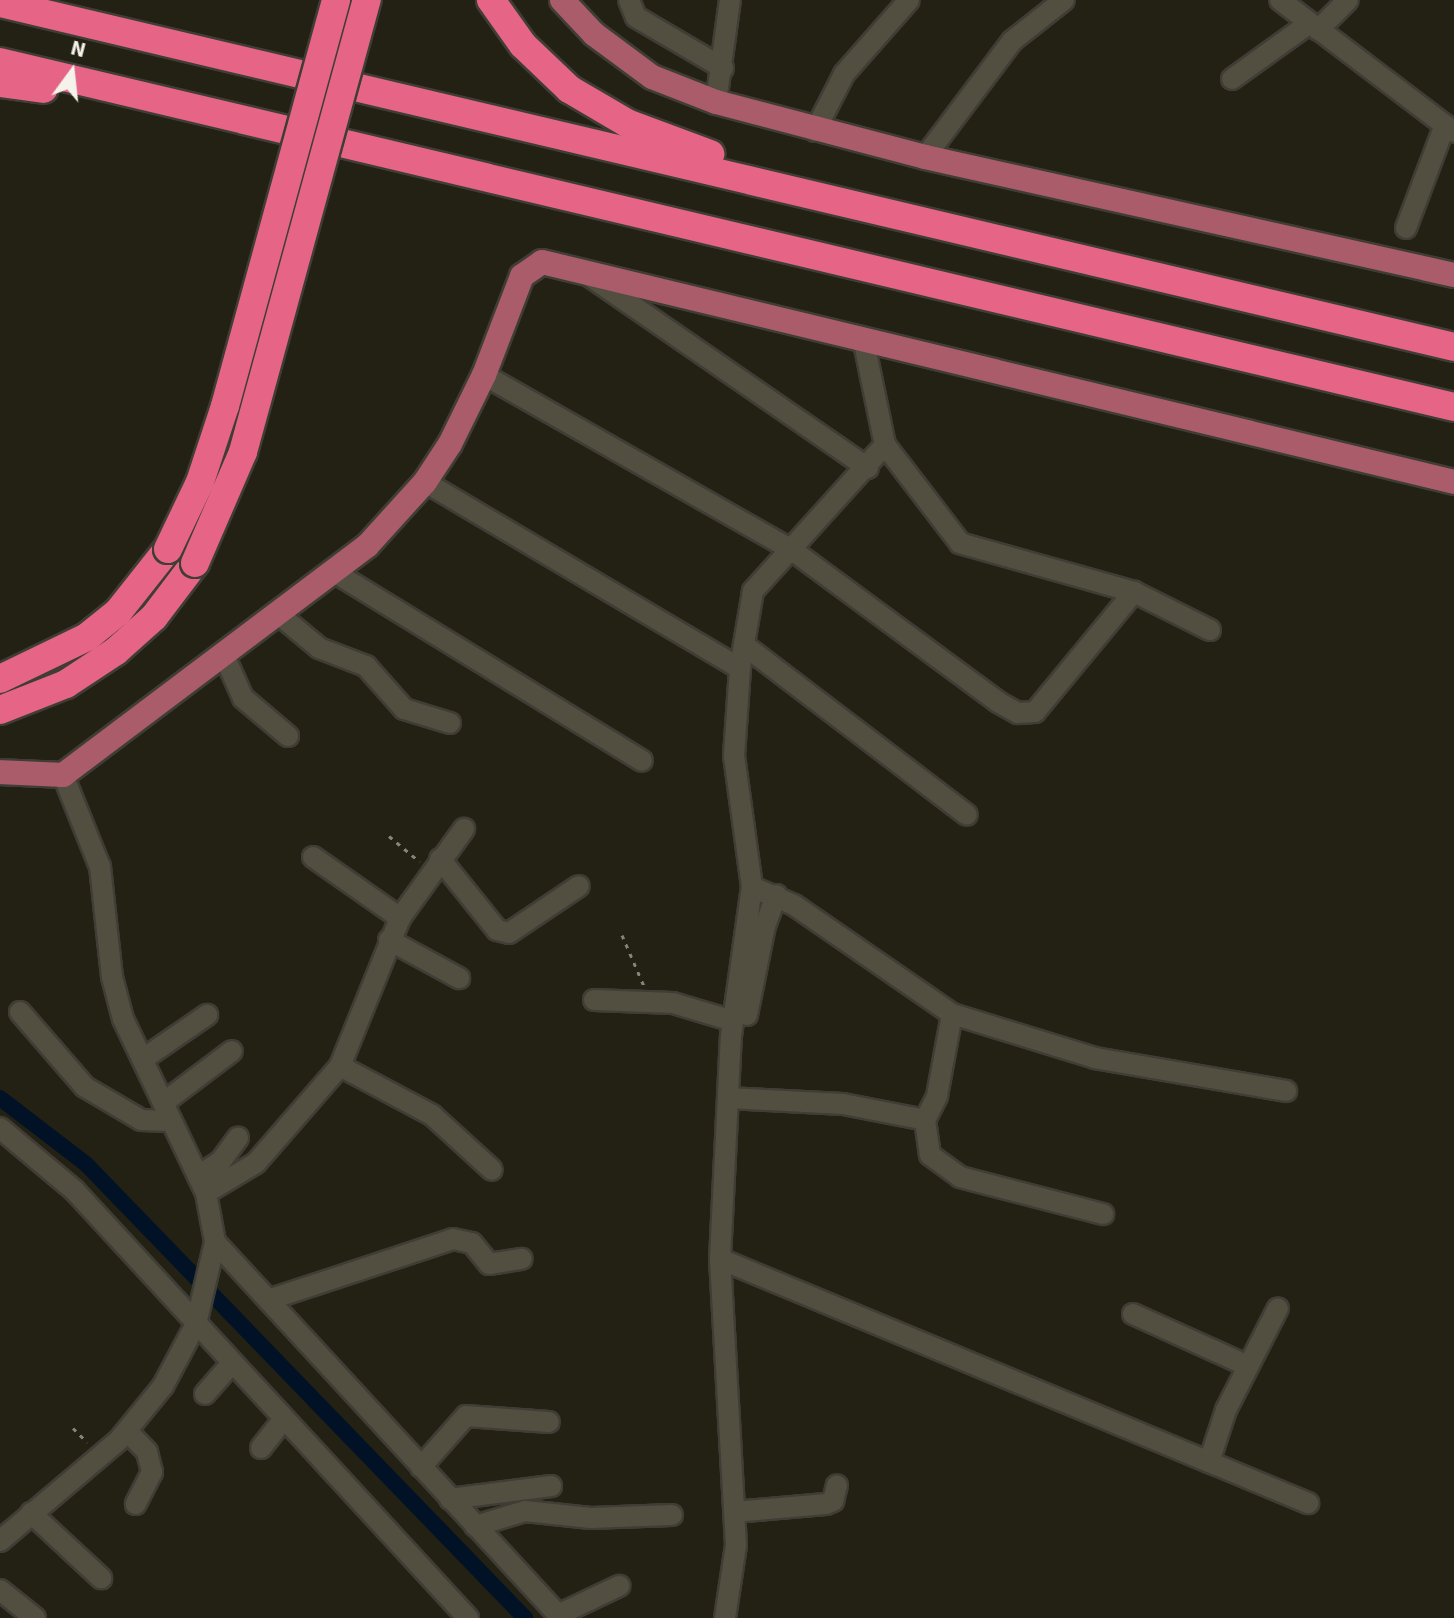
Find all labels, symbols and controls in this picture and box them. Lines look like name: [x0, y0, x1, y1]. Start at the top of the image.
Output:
text: N: [67, 31, 89, 66]
north arrow: [32, 32, 112, 112]

